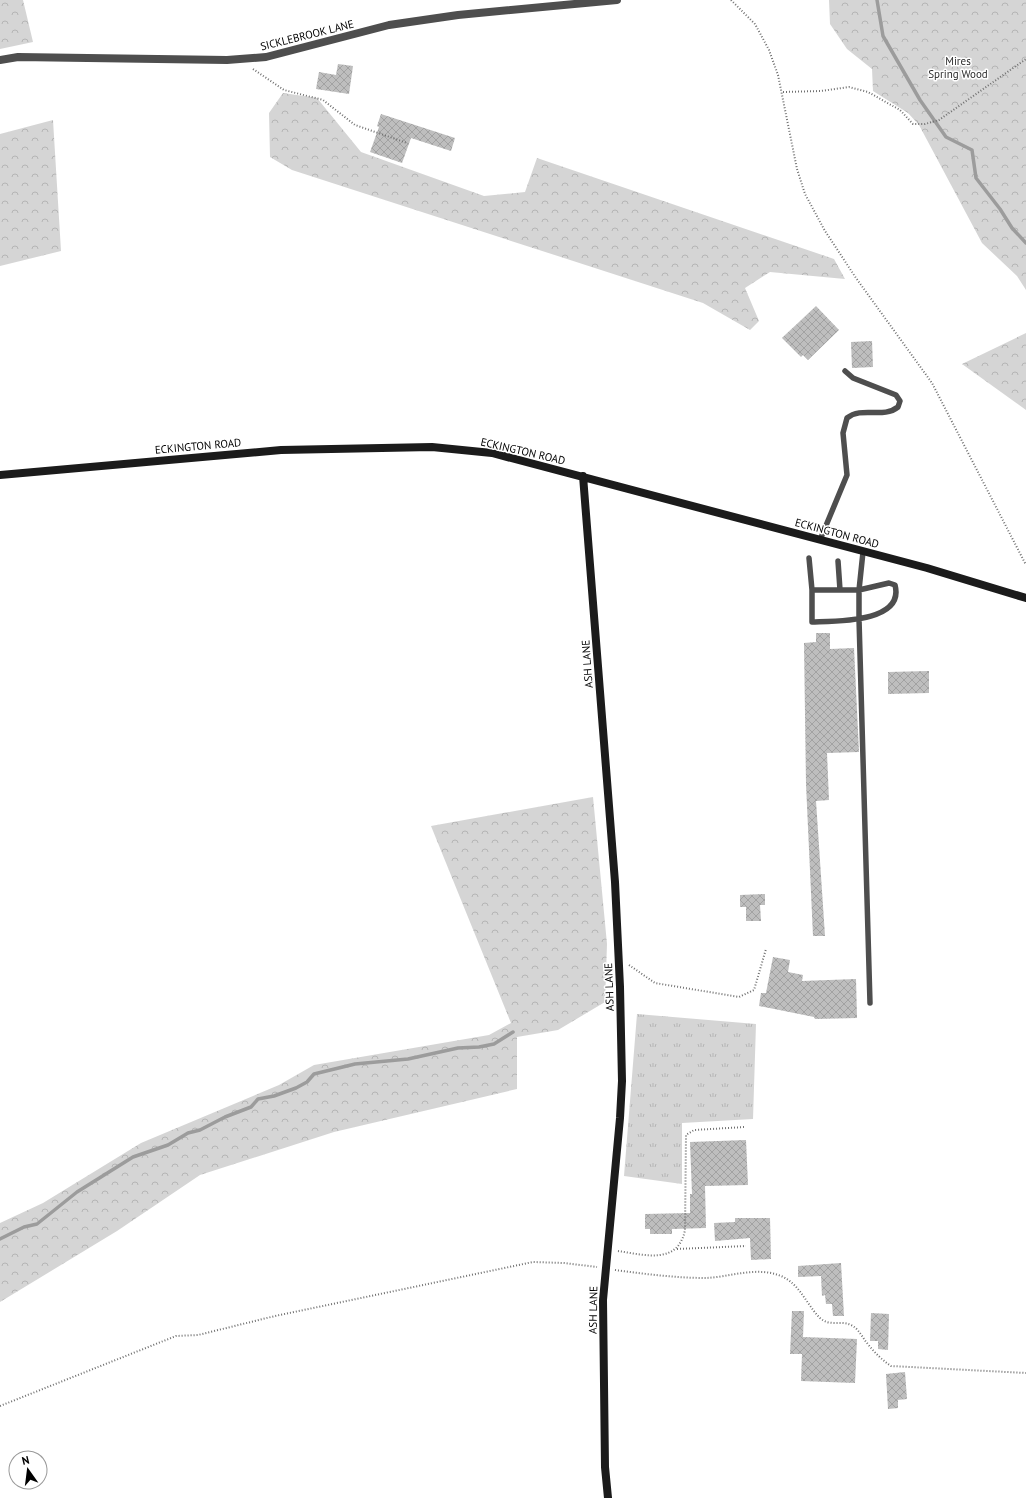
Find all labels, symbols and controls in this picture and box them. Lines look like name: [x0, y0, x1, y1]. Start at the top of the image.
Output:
street label: SICKLEBROOK LANE: [259, 17, 355, 53]
park label: Mires Spring Wood: [928, 54, 988, 81]
street label: ECKINGTON ROAD: [479, 434, 567, 468]
street label: ECKINGTON ROAD: [154, 435, 242, 457]
street label: ECKINGTON ROAD: [793, 515, 881, 551]
street label: ASH LANE: [578, 639, 596, 688]
street label: ASH LANE: [601, 963, 617, 1011]
street label: ASH LANE: [586, 1286, 600, 1334]
north arrow: [8, 1450, 48, 1490]
text: N: [20, 1453, 31, 1468]

